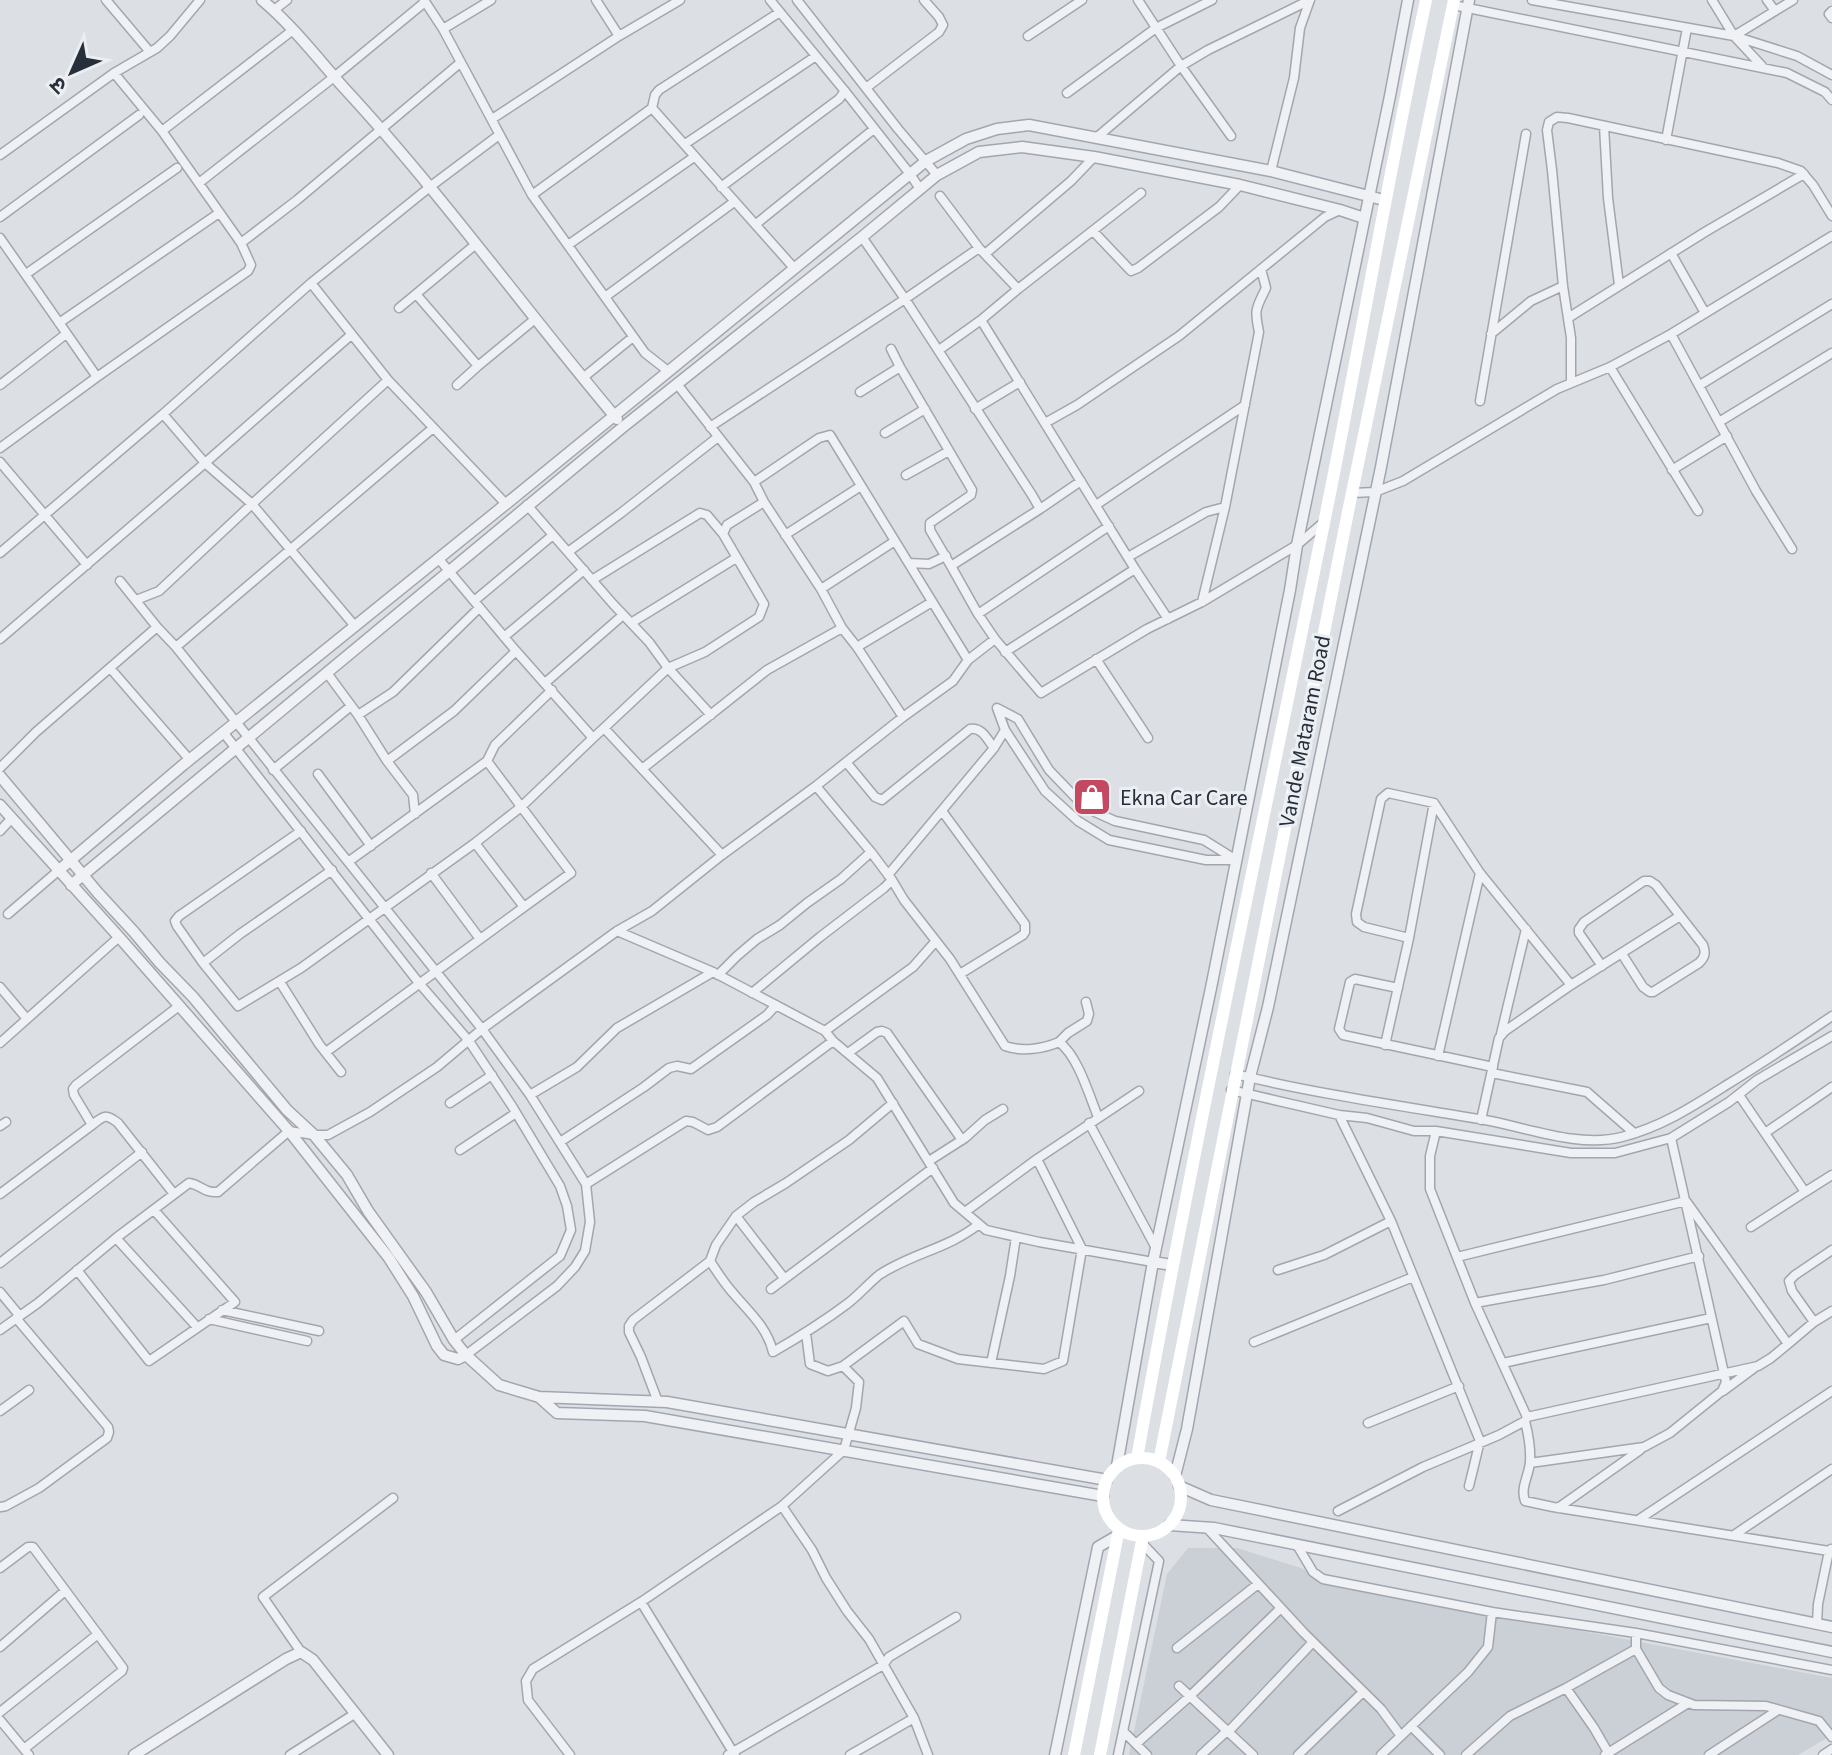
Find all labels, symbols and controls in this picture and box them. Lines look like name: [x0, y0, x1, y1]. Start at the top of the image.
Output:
north arrow: [32, 32, 112, 112]
text: उ: [42, 69, 74, 101]
street label: Vande Mataram Road: [1271, 633, 1339, 830]
shop icon: Ekna Car Care: [1071, 776, 1113, 818]
place label: Ekna Car Care: [1120, 782, 1248, 814]

